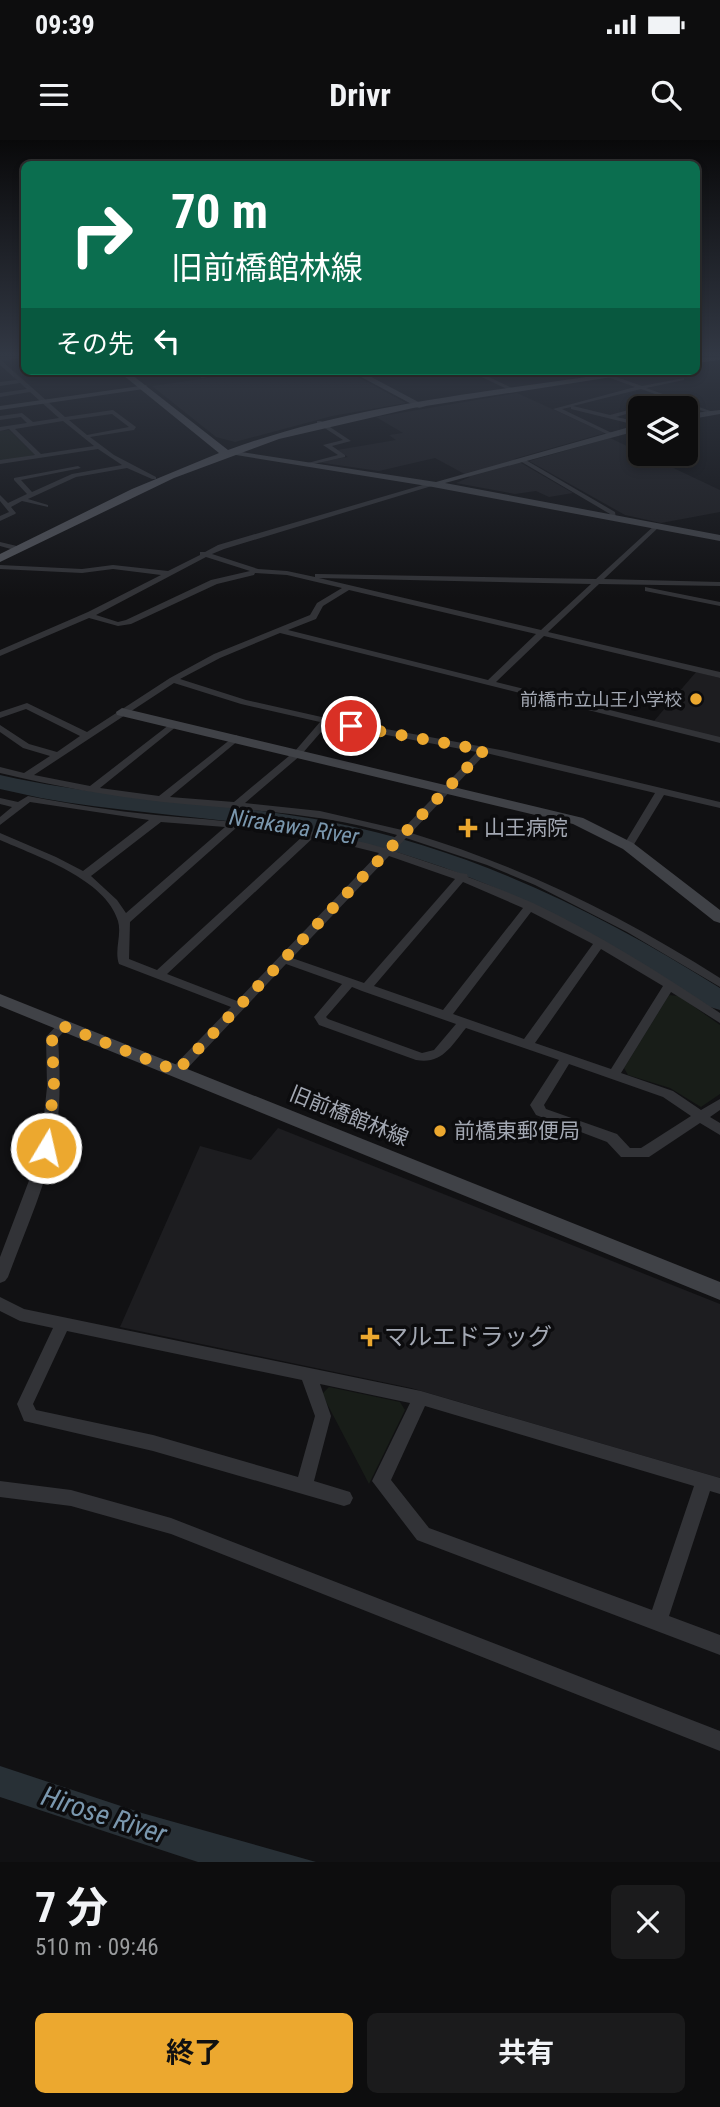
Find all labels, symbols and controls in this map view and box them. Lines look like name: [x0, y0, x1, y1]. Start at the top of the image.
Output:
text: 09:39: [35, 10, 95, 40]
icon: menu: [35, 76, 73, 114]
text: Drivr: [329, 76, 391, 114]
icon: search: [647, 76, 685, 114]
text: 70 m: [171, 183, 268, 240]
icon: right: [56, 189, 147, 280]
text: 旧前橋館林線: [171, 249, 363, 287]
icon: left: [148, 322, 186, 360]
text: その先: [56, 329, 134, 359]
map controls: [628, 396, 698, 466]
button: layers: [628, 396, 698, 466]
place label: 前橋市立山王小学校: [520, 689, 682, 710]
marker: 前橋市立山王小学校: [688, 691, 704, 707]
pin: [321, 696, 381, 756]
icon: arrive: [332, 707, 370, 745]
water label: Nirakawa River: [227, 803, 362, 851]
place label: 山王病院: [484, 816, 568, 840]
marker: 山王病院: [458, 818, 478, 838]
street label: 旧前橋館林線: [286, 1081, 412, 1151]
position arrow: [9, 1111, 83, 1185]
place label: 前橋東郵便局: [454, 1119, 580, 1143]
marker: 前橋東郵便局: [432, 1123, 448, 1139]
place label: マルエドラッグ: [384, 1323, 552, 1351]
marker: マルエドラッグ: [362, 1329, 378, 1345]
water label: Hirose River: [37, 1779, 171, 1851]
text: 7 分: [35, 1883, 108, 1932]
button: close: [611, 1885, 685, 1959]
text: 510 m · 09:46: [35, 1934, 159, 1961]
button: 終了: [35, 2013, 353, 2093]
button: 共有: [367, 2013, 685, 2093]

